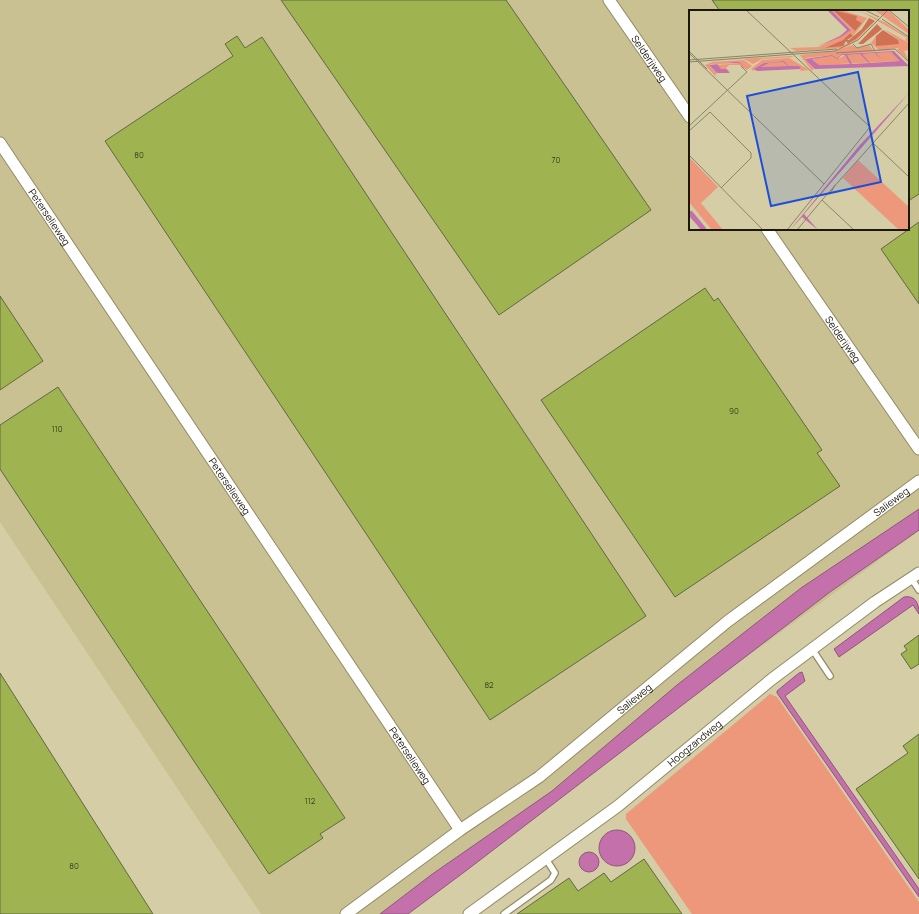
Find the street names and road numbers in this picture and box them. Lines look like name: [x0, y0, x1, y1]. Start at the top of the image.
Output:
street label: Selderijweg: [628, 32, 671, 85]
street label: Peterselieweg: [25, 186, 74, 248]
street label: Selderijweg: [822, 313, 864, 365]
street label: Peterselieweg: [206, 455, 254, 517]
street label: Salieweg: [870, 484, 912, 519]
street label: Salieweg: [614, 680, 655, 717]
street label: Hoogzandweg: [664, 716, 724, 770]
street label: Peterselieweg: [386, 724, 434, 787]

